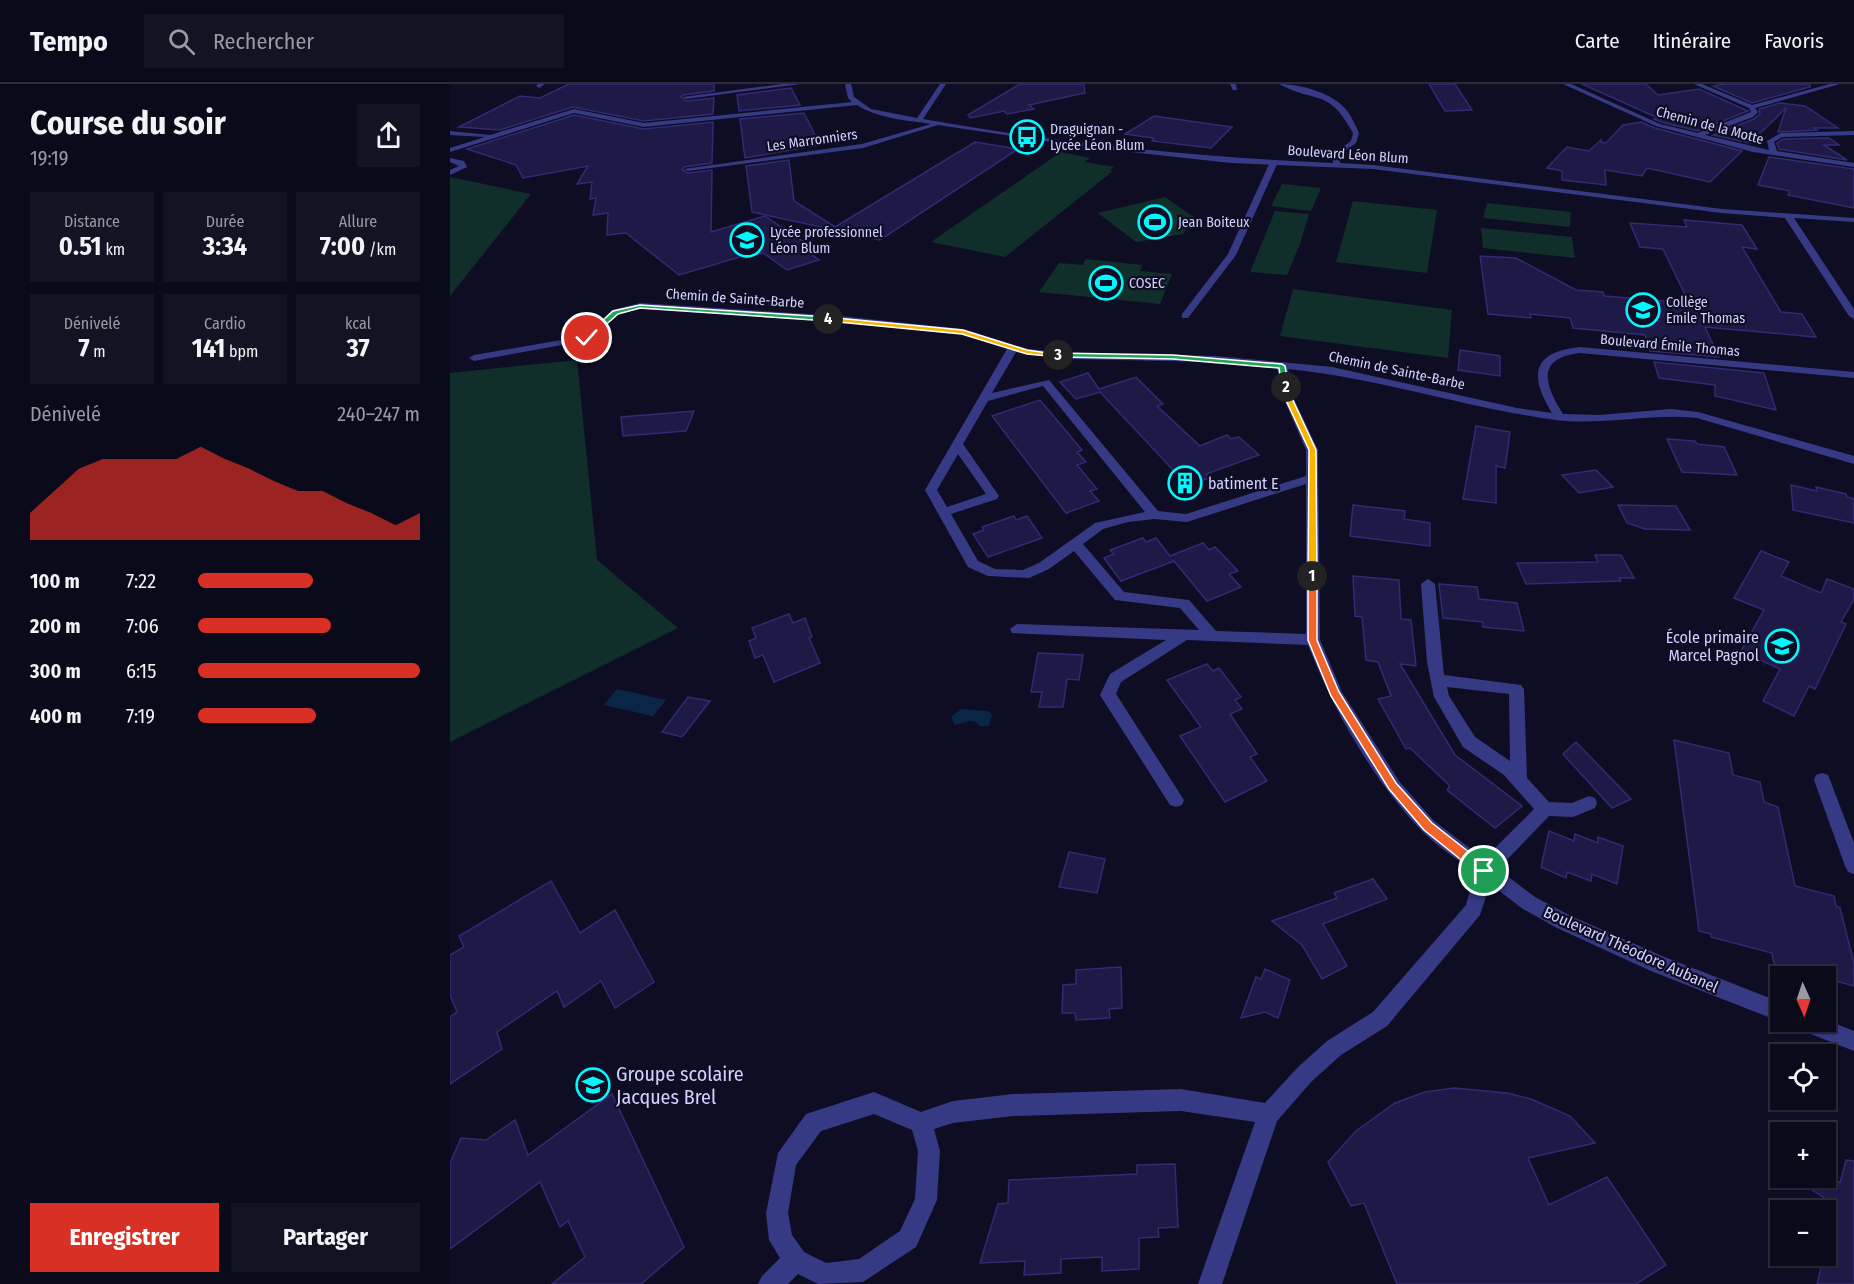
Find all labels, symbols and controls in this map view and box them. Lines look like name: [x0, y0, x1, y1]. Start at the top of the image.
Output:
search box: [144, 14, 564, 68]
text: Tempo: [30, 25, 108, 58]
icon: search: [165, 25, 198, 58]
text: Rechercher: [213, 28, 314, 55]
text: Carte: [1575, 28, 1620, 54]
text: Itinéraire: [1653, 28, 1731, 54]
text: Favoris: [1764, 28, 1824, 54]
text: Course du soir: [30, 103, 226, 143]
street label: Chemin de la Motte: [1654, 103, 1766, 148]
button: share: [357, 104, 420, 167]
bus stop icon: Draguignan - Lycée Léon Blum: [1009, 119, 1045, 155]
place label: Draguignan - Lycée Léon Blum: [1050, 121, 1145, 154]
street label: Les Marronniers: [766, 126, 859, 155]
street label: Boulevard Léon Blum: [1287, 142, 1409, 167]
text: 19:19: [30, 146, 68, 170]
sports icon: Jean Boiteux: [1137, 204, 1173, 240]
text: Distance: [64, 212, 120, 231]
text: Durée: [206, 212, 244, 231]
text: Allure: [339, 212, 377, 231]
place label: Jean Boiteux: [1178, 214, 1250, 231]
school or university icon: Lycée professionnel Léon Blum: [729, 222, 765, 258]
place label: Lycée professionnel Léon Blum: [770, 224, 883, 257]
text: 0.51: [59, 231, 102, 262]
text: 3:34: [203, 231, 247, 262]
text: 7:00: [320, 231, 365, 262]
text: km: [102, 240, 125, 259]
text: /km: [365, 240, 396, 259]
sports icon: COSEC: [1088, 265, 1124, 301]
place label: COSEC: [1129, 275, 1165, 292]
street label: Chemin de Sainte-Barbe: [665, 285, 805, 312]
school or university icon: Collège Emile Thomas: [1625, 292, 1661, 328]
place label: Collège Emile Thomas: [1666, 294, 1745, 327]
pin: 4: [813, 304, 843, 334]
text: 4: [824, 309, 832, 328]
pin: [561, 312, 612, 363]
text: Dénivelé: [64, 314, 120, 333]
text: Cardio: [204, 314, 246, 333]
text: kcal: [345, 314, 371, 333]
icon: check: [570, 321, 603, 354]
street label: Boulevard Émile Thomas: [1599, 330, 1741, 360]
text: 7: [78, 333, 90, 364]
text: 141: [192, 333, 225, 364]
text: 37: [346, 333, 370, 364]
pin: 3: [1043, 340, 1073, 370]
text: m: [90, 342, 106, 361]
text: bpm: [225, 342, 258, 361]
text: 3: [1054, 345, 1062, 364]
street label: Chemin de Sainte-Barbe: [1327, 348, 1467, 393]
pin: 2: [1271, 372, 1301, 402]
text: 2: [1282, 377, 1290, 396]
text: Dénivelé: [30, 402, 101, 426]
text: 240–247 m: [337, 402, 420, 426]
building icon: batiment E: [1167, 465, 1203, 501]
place label: batiment E: [1208, 474, 1279, 493]
pin: 1: [1297, 561, 1327, 591]
text: 1: [1309, 566, 1315, 585]
text: 100 m: [30, 569, 80, 593]
text: 7:22: [126, 569, 156, 593]
text: 200 m: [30, 614, 81, 638]
text: 7:06: [126, 614, 159, 638]
place label: École primaire Marcel Pagnol: [1666, 628, 1759, 665]
school or university icon: École primaire Marcel Pagnol: [1764, 628, 1800, 664]
text: 300 m: [30, 659, 81, 683]
text: 6:15: [126, 659, 156, 683]
text: 400 m: [30, 704, 82, 728]
text: 7:19: [126, 704, 155, 728]
pin: [1458, 845, 1509, 896]
icon: arrive: [1467, 854, 1500, 887]
street label: Boulevard Théodore Aubanel: [1540, 902, 1721, 997]
north arrow: [1770, 966, 1836, 1032]
map controls: [1770, 966, 1836, 1266]
button: locate: [1770, 1044, 1836, 1110]
place label: Groupe scolaire Jacques Brel: [616, 1062, 744, 1109]
school or university icon: Groupe scolaire Jacques Brel: [575, 1067, 611, 1103]
button: +: [1770, 1122, 1836, 1188]
button: −: [1770, 1200, 1836, 1266]
button: Enregistrer: [30, 1203, 219, 1272]
button: Partager: [231, 1203, 420, 1272]

